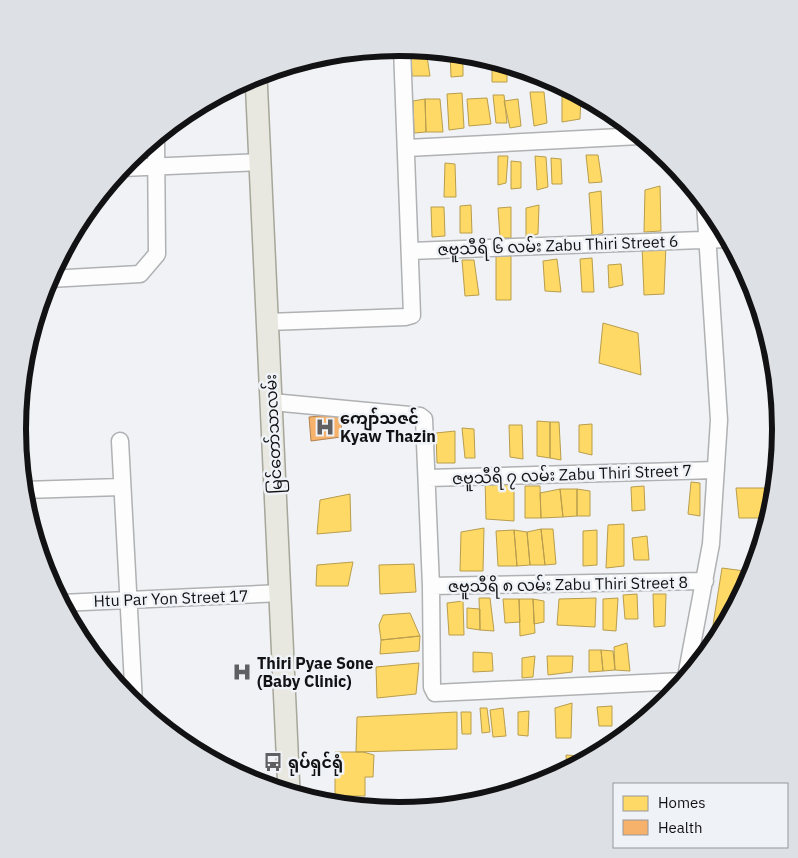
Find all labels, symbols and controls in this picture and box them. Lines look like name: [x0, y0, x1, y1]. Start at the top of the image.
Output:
street label: ဇဗူသီရိ ၆ လမ်း Zabu Thiri Street 6: [437, 230, 679, 264]
street label: မြင်တော်သာလမ်း: [259, 373, 290, 494]
place label: ကျော်သဇင် Kyaw Thazin: [340, 407, 436, 446]
hospital icon: ကျော်သဇင် Kyaw Thazin: [314, 416, 336, 438]
street label: ဇဗူသီရိ ၇ လမ်း Zabu Thiri Street 7: [452, 459, 692, 493]
street label: ဇဗူသီရိ ၈ လမ်း Zabu Thiri Street 8: [448, 571, 688, 601]
street label: Htu Par Yon Street 17: [93, 585, 249, 611]
place label: Thiri Pyae Sone (Baby Clinic): [257, 653, 374, 691]
hospital icon: Thiri Pyae Sone (Baby Clinic): [231, 661, 253, 683]
bus stop icon: ရုပ်ရှင်ရုံ: [262, 751, 284, 773]
place label: ရုပ်ရှင်ရုံ: [288, 751, 343, 776]
legend: [613, 783, 788, 848]
text: Homes: [658, 793, 706, 812]
text: Health: [658, 818, 703, 837]

